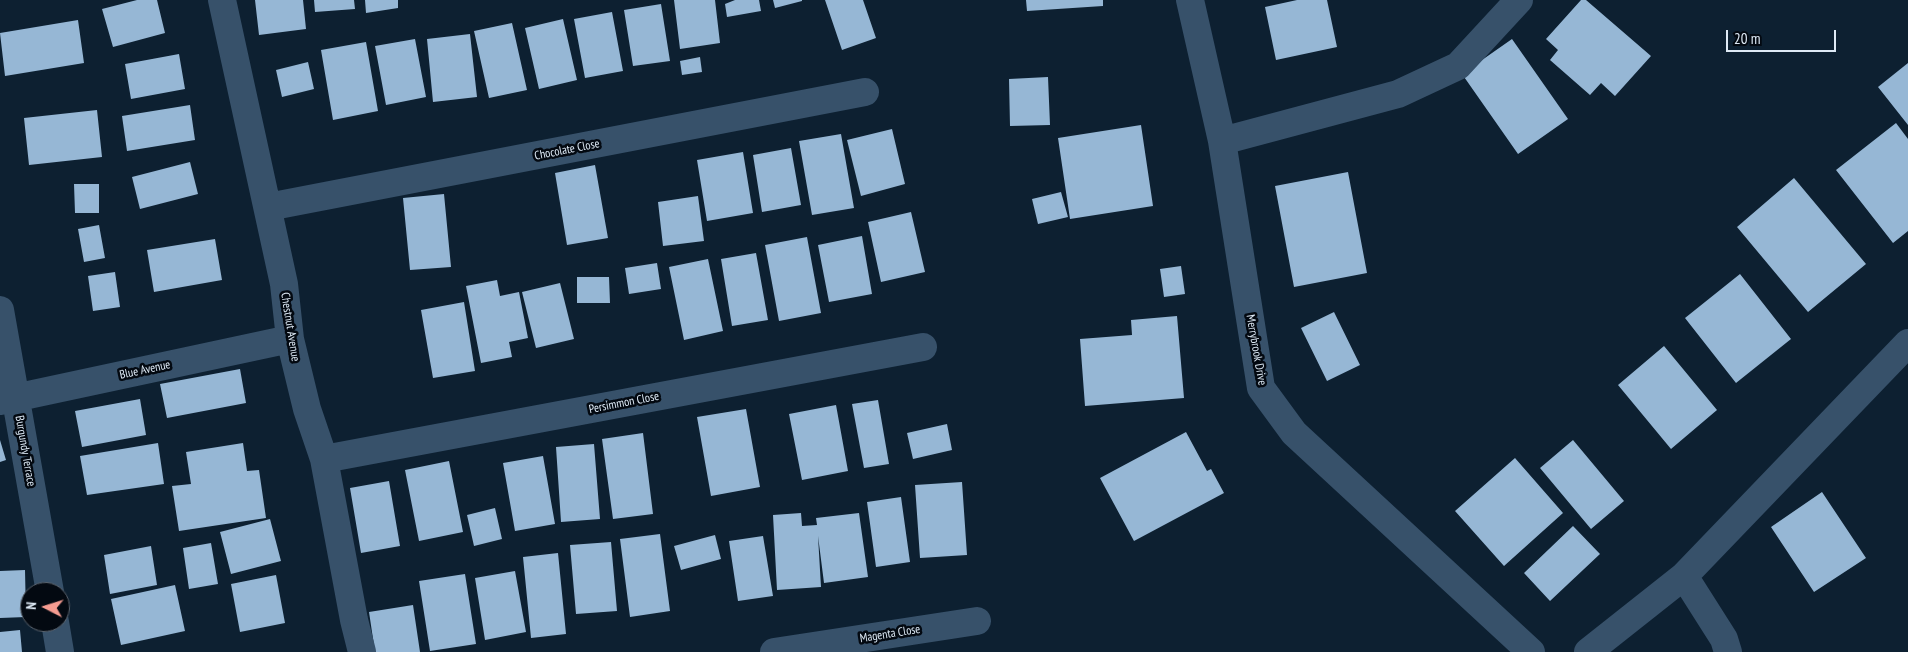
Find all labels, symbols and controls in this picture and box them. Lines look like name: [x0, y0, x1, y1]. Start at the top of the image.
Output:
scale bar: [1728, 20, 1838, 52]
text: 20 m: [1734, 29, 1760, 48]
street label: Chocolate Close: [533, 137, 601, 163]
street label: Chestnut Avenue: [277, 291, 303, 363]
street label: Merrybrook Drive: [1243, 314, 1269, 386]
street label: Blue Avenue: [118, 358, 172, 382]
street label: Persimmon Close: [588, 389, 660, 417]
street label: Burgundy Terrace: [12, 415, 38, 487]
north arrow: [20, 582, 70, 632]
text: N: [22, 601, 40, 610]
street label: Magenta Close: [859, 622, 921, 646]

